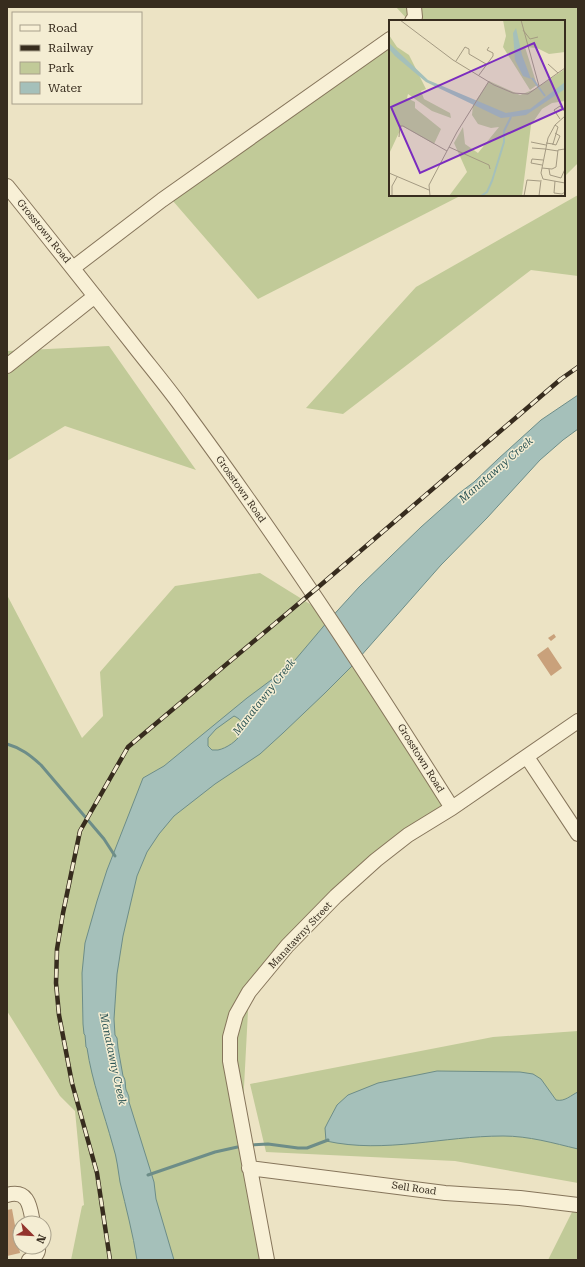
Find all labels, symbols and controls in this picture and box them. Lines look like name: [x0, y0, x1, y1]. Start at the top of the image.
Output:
legend: [12, 12, 142, 104]
inset map: [389, 20, 565, 196]
text: Road: [48, 21, 78, 35]
text: Railway: [48, 41, 94, 55]
text: Park: [48, 61, 75, 75]
text: Water: [48, 81, 82, 95]
street label: Grosstown Road: [15, 197, 73, 266]
water label: Manatawny Creek: [456, 434, 536, 506]
street label: Grosstown Road: [214, 454, 268, 525]
water label: Manatawny Creek: [229, 656, 298, 739]
street label: Grosstown Road: [395, 722, 447, 795]
street label: Manatawny Street: [266, 899, 334, 971]
water label: Manatawny Creek: [97, 1011, 129, 1106]
street label: Sell Road: [391, 1179, 438, 1197]
north arrow: [12, 1215, 52, 1255]
text: N: [33, 1232, 48, 1246]

